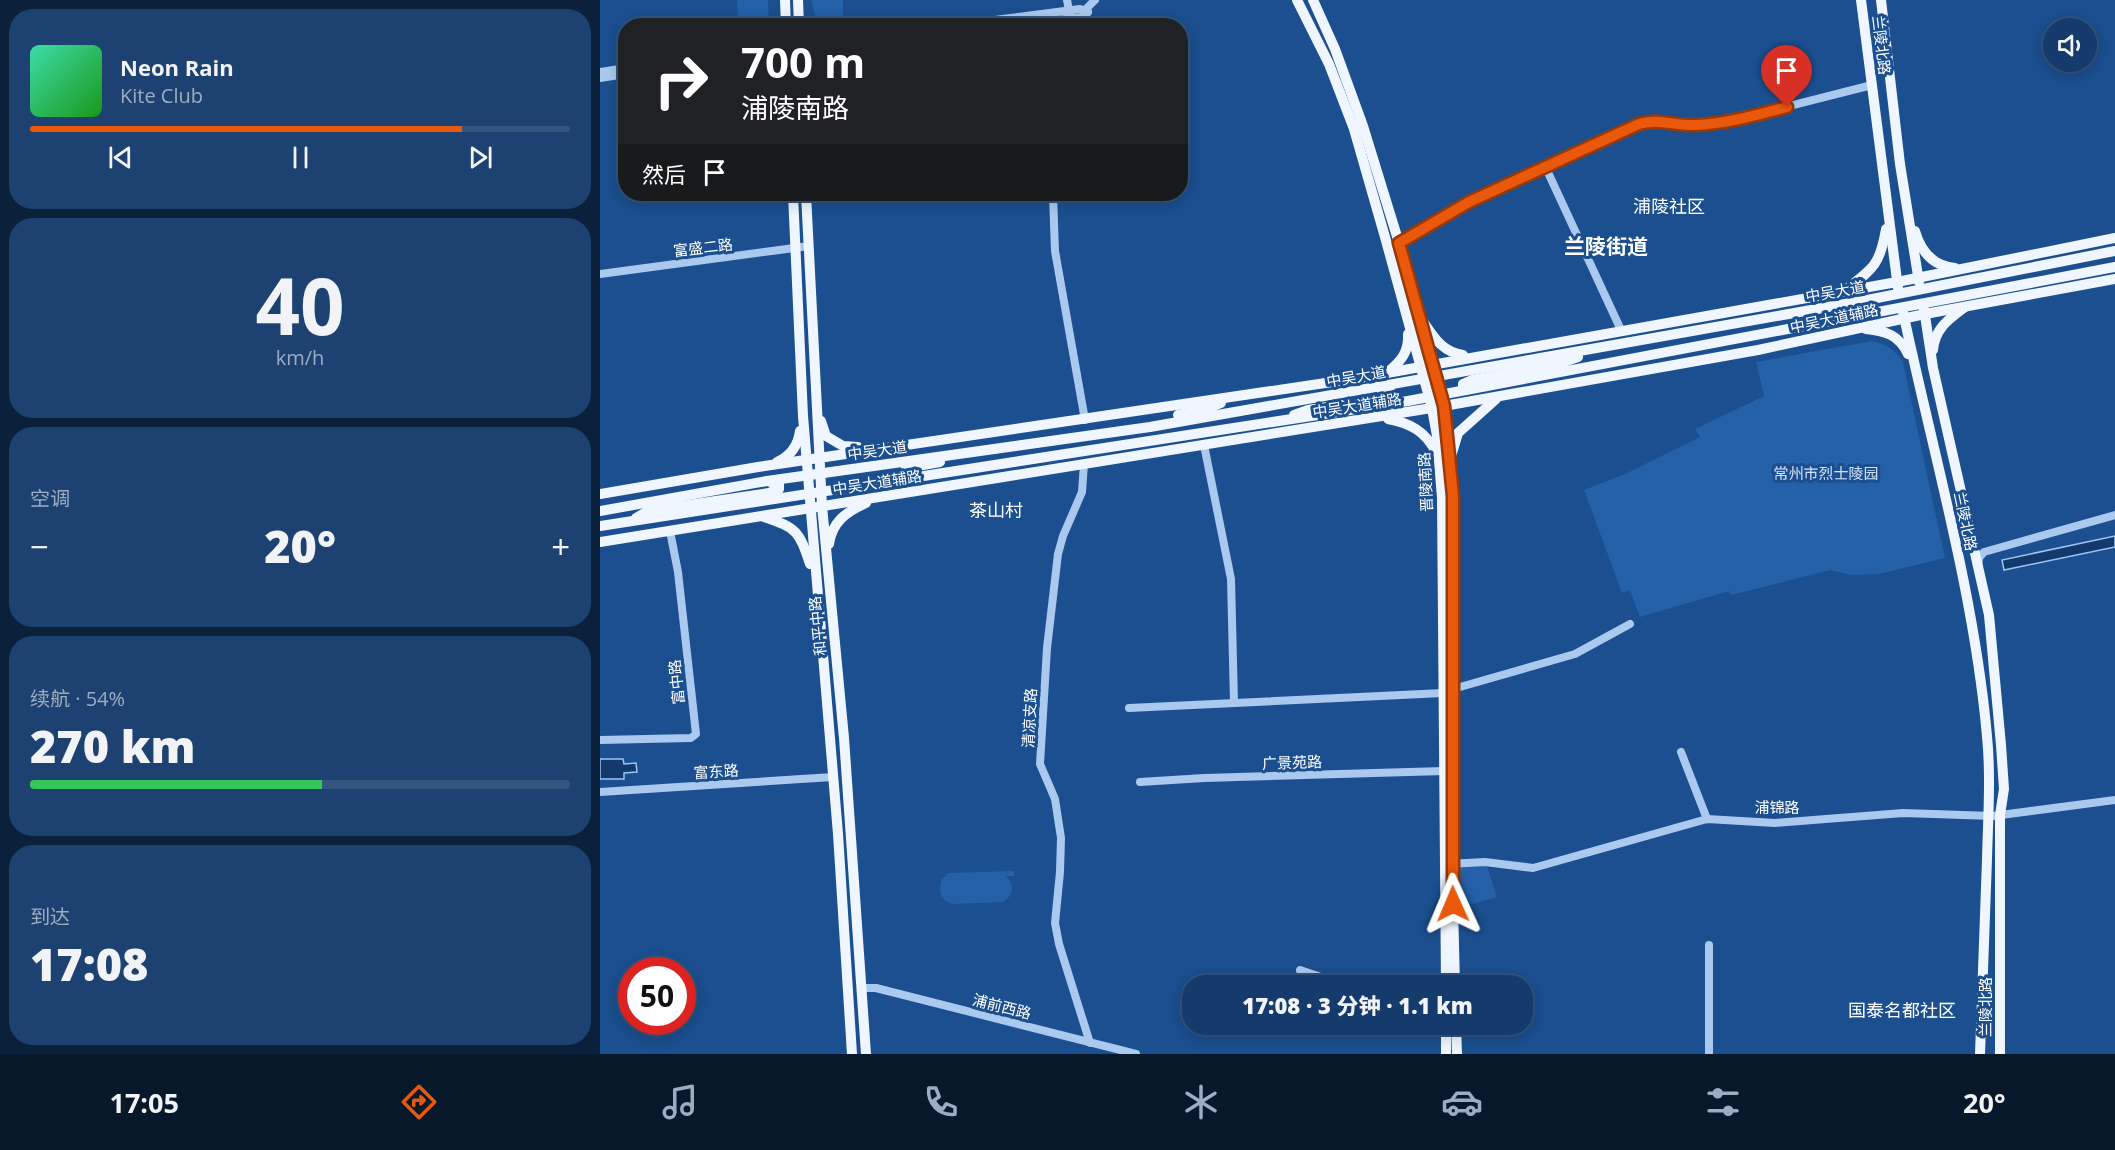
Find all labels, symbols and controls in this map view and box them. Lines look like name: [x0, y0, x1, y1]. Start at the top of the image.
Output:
street label: 兰陵北路: [1868, 14, 1896, 76]
map controls: [2043, 18, 2097, 72]
button: sound: [2043, 18, 2097, 72]
text: 700 m: [741, 33, 865, 90]
icon: right: [642, 42, 720, 120]
pin: [1761, 45, 1812, 107]
text: Neon Rain: [120, 52, 234, 82]
icon: arrive: [1770, 54, 1803, 87]
text: Kite Club: [120, 82, 203, 109]
text: 浦陵南路: [741, 89, 849, 126]
icon: previous: [104, 141, 137, 174]
icon: pause: [284, 141, 317, 174]
icon: next: [464, 141, 497, 174]
icon: arrive: [698, 156, 731, 189]
text: 然后: [642, 159, 686, 189]
district label: 浦陵社区: [1633, 194, 1705, 218]
district label: 兰陵街道: [1564, 232, 1648, 260]
street label: 富盛二路: [672, 233, 734, 261]
text: 40: [255, 252, 345, 358]
street label: 中吴大道: [1804, 276, 1866, 306]
street label: 中吴大道辅路: [1788, 299, 1880, 337]
text: km/h: [276, 344, 324, 371]
street label: 中吴大道: [1325, 361, 1387, 391]
street label: 中吴大道辅路: [1311, 388, 1403, 422]
street label: 中吴大道: [846, 436, 908, 464]
street label: 晋陵南路: [1413, 452, 1437, 512]
park label: 常州市烈士陵园: [1773, 463, 1879, 483]
street label: 中吴大道辅路: [831, 465, 923, 499]
text: 空调: [30, 485, 70, 512]
street label: 兰陵北路: [1950, 490, 1982, 552]
district label: 茶山村: [969, 498, 1023, 522]
text: 20°: [264, 515, 336, 576]
text: −: [30, 524, 49, 569]
text: +: [551, 524, 570, 569]
street label: 和平中路: [804, 595, 830, 657]
street label: 富中路: [664, 659, 688, 705]
text: 续航 · 54%: [30, 685, 125, 712]
street label: 清凉支路: [1017, 688, 1041, 748]
text: 270 km: [30, 715, 195, 776]
street label: 广景苑路: [1262, 751, 1322, 773]
street label: 富东路: [693, 759, 739, 783]
street label: 浦锦路: [1754, 797, 1800, 817]
position arrow: [1421, 872, 1485, 936]
text: 到达: [30, 903, 70, 930]
text: 17:08: [30, 933, 148, 994]
speed limit sign: 50: [618, 957, 696, 1035]
street label: 兰陵北路: [1975, 977, 1995, 1037]
street label: 浦前西路: [970, 989, 1034, 1023]
text: 17:08 · 3 分钟 · 1.1 km: [1242, 990, 1473, 1020]
district label: 国泰名都社区: [1848, 998, 1956, 1022]
icon: directions: [398, 1081, 440, 1123]
icon: music: [659, 1081, 701, 1123]
icon: phone: [920, 1081, 962, 1123]
icon: climate: [1180, 1081, 1222, 1123]
icon: car: [1441, 1081, 1483, 1123]
icon: filters: [1702, 1081, 1744, 1123]
text: 17:05: [109, 1084, 179, 1121]
text: 20°: [1963, 1084, 2005, 1121]

